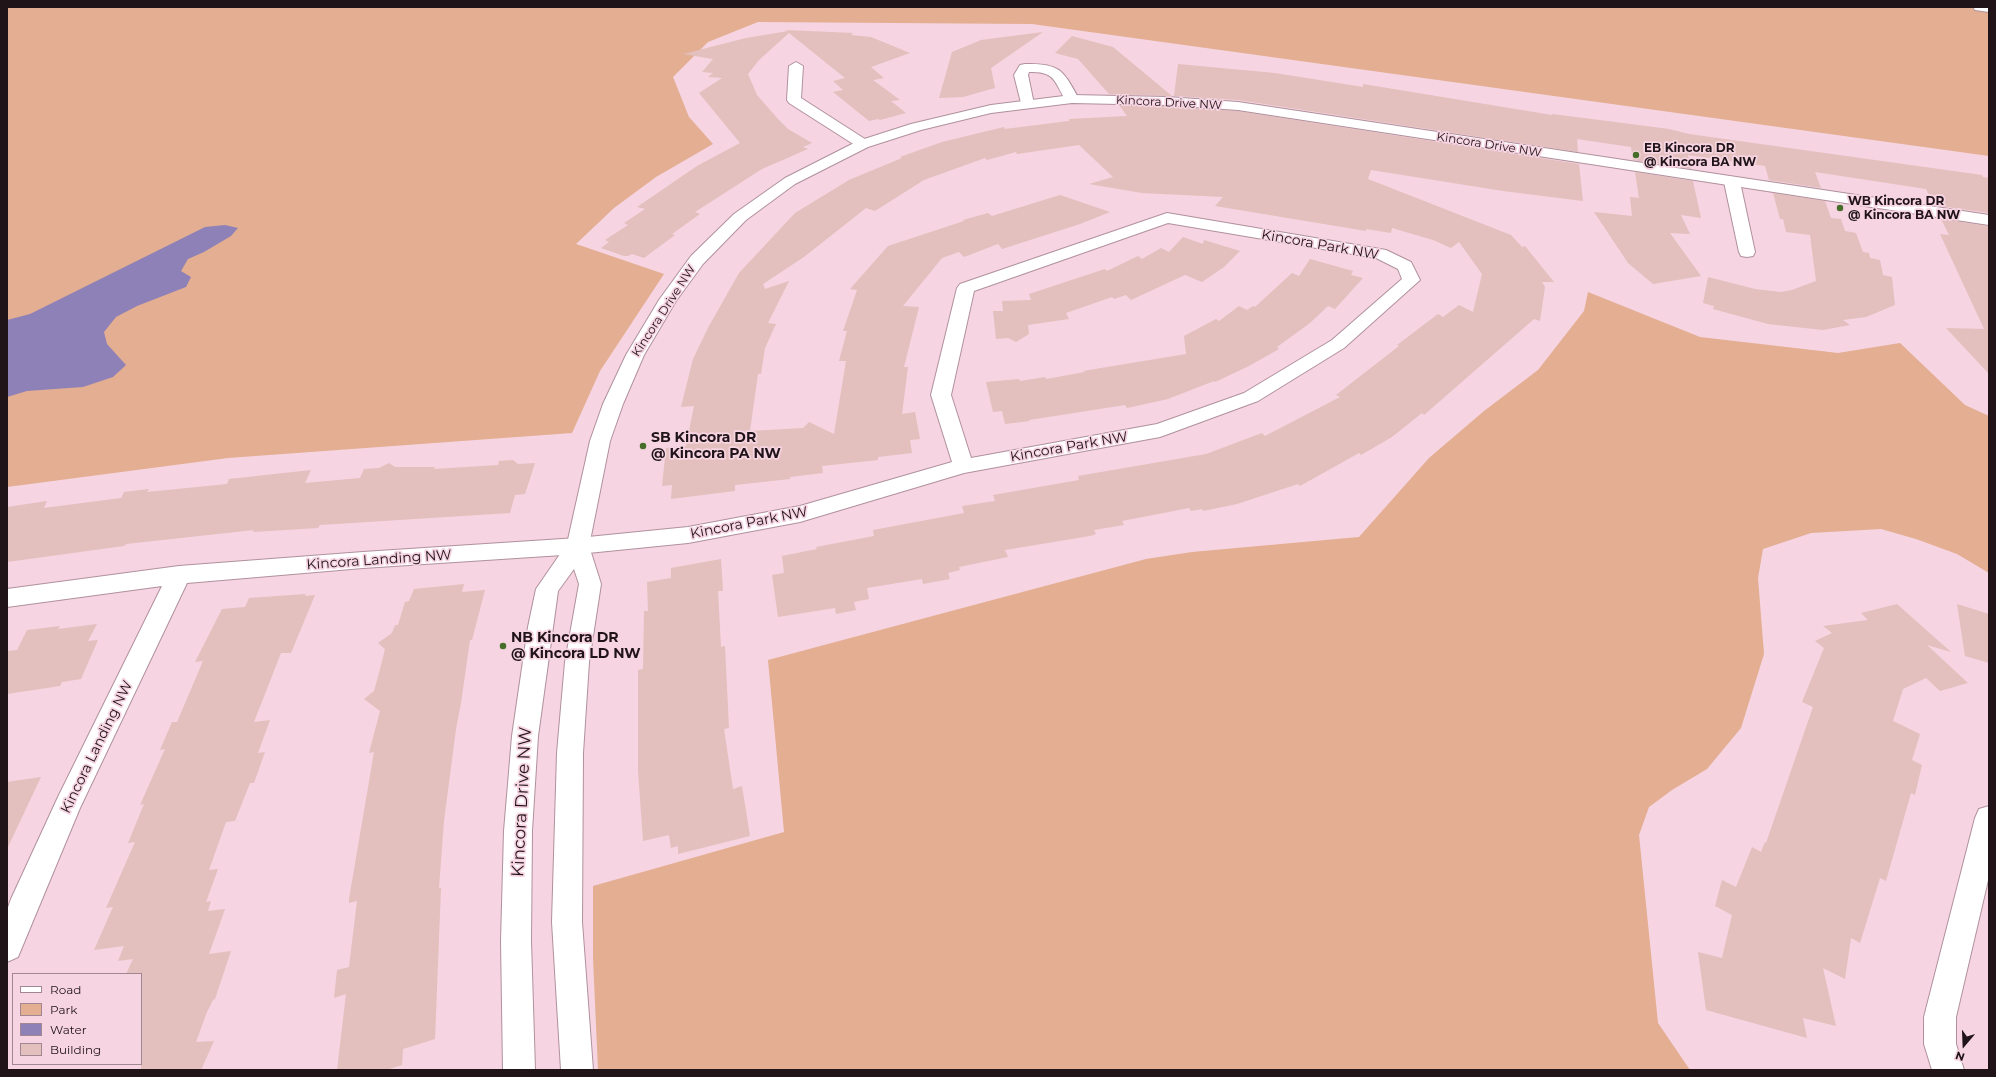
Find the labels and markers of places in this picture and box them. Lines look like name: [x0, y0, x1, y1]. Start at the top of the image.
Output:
place label: EB Kincora DR @ Kincora BA NW: [1644, 141, 1756, 169]
marker: EB Kincora DR @ Kincora BA NW: [1631, 150, 1641, 160]
place label: WB Kincora DR @ Kincora BA NW: [1848, 194, 1960, 222]
marker: WB Kincora DR @ Kincora BA NW: [1835, 203, 1845, 213]
place label: SB Kincora DR @ Kincora PA NW: [651, 430, 781, 462]
marker: SB Kincora DR @ Kincora PA NW: [638, 441, 648, 451]
place label: NB Kincora DR @ Kincora LD NW: [511, 630, 641, 662]
marker: NB Kincora DR @ Kincora LD NW: [498, 641, 508, 651]

